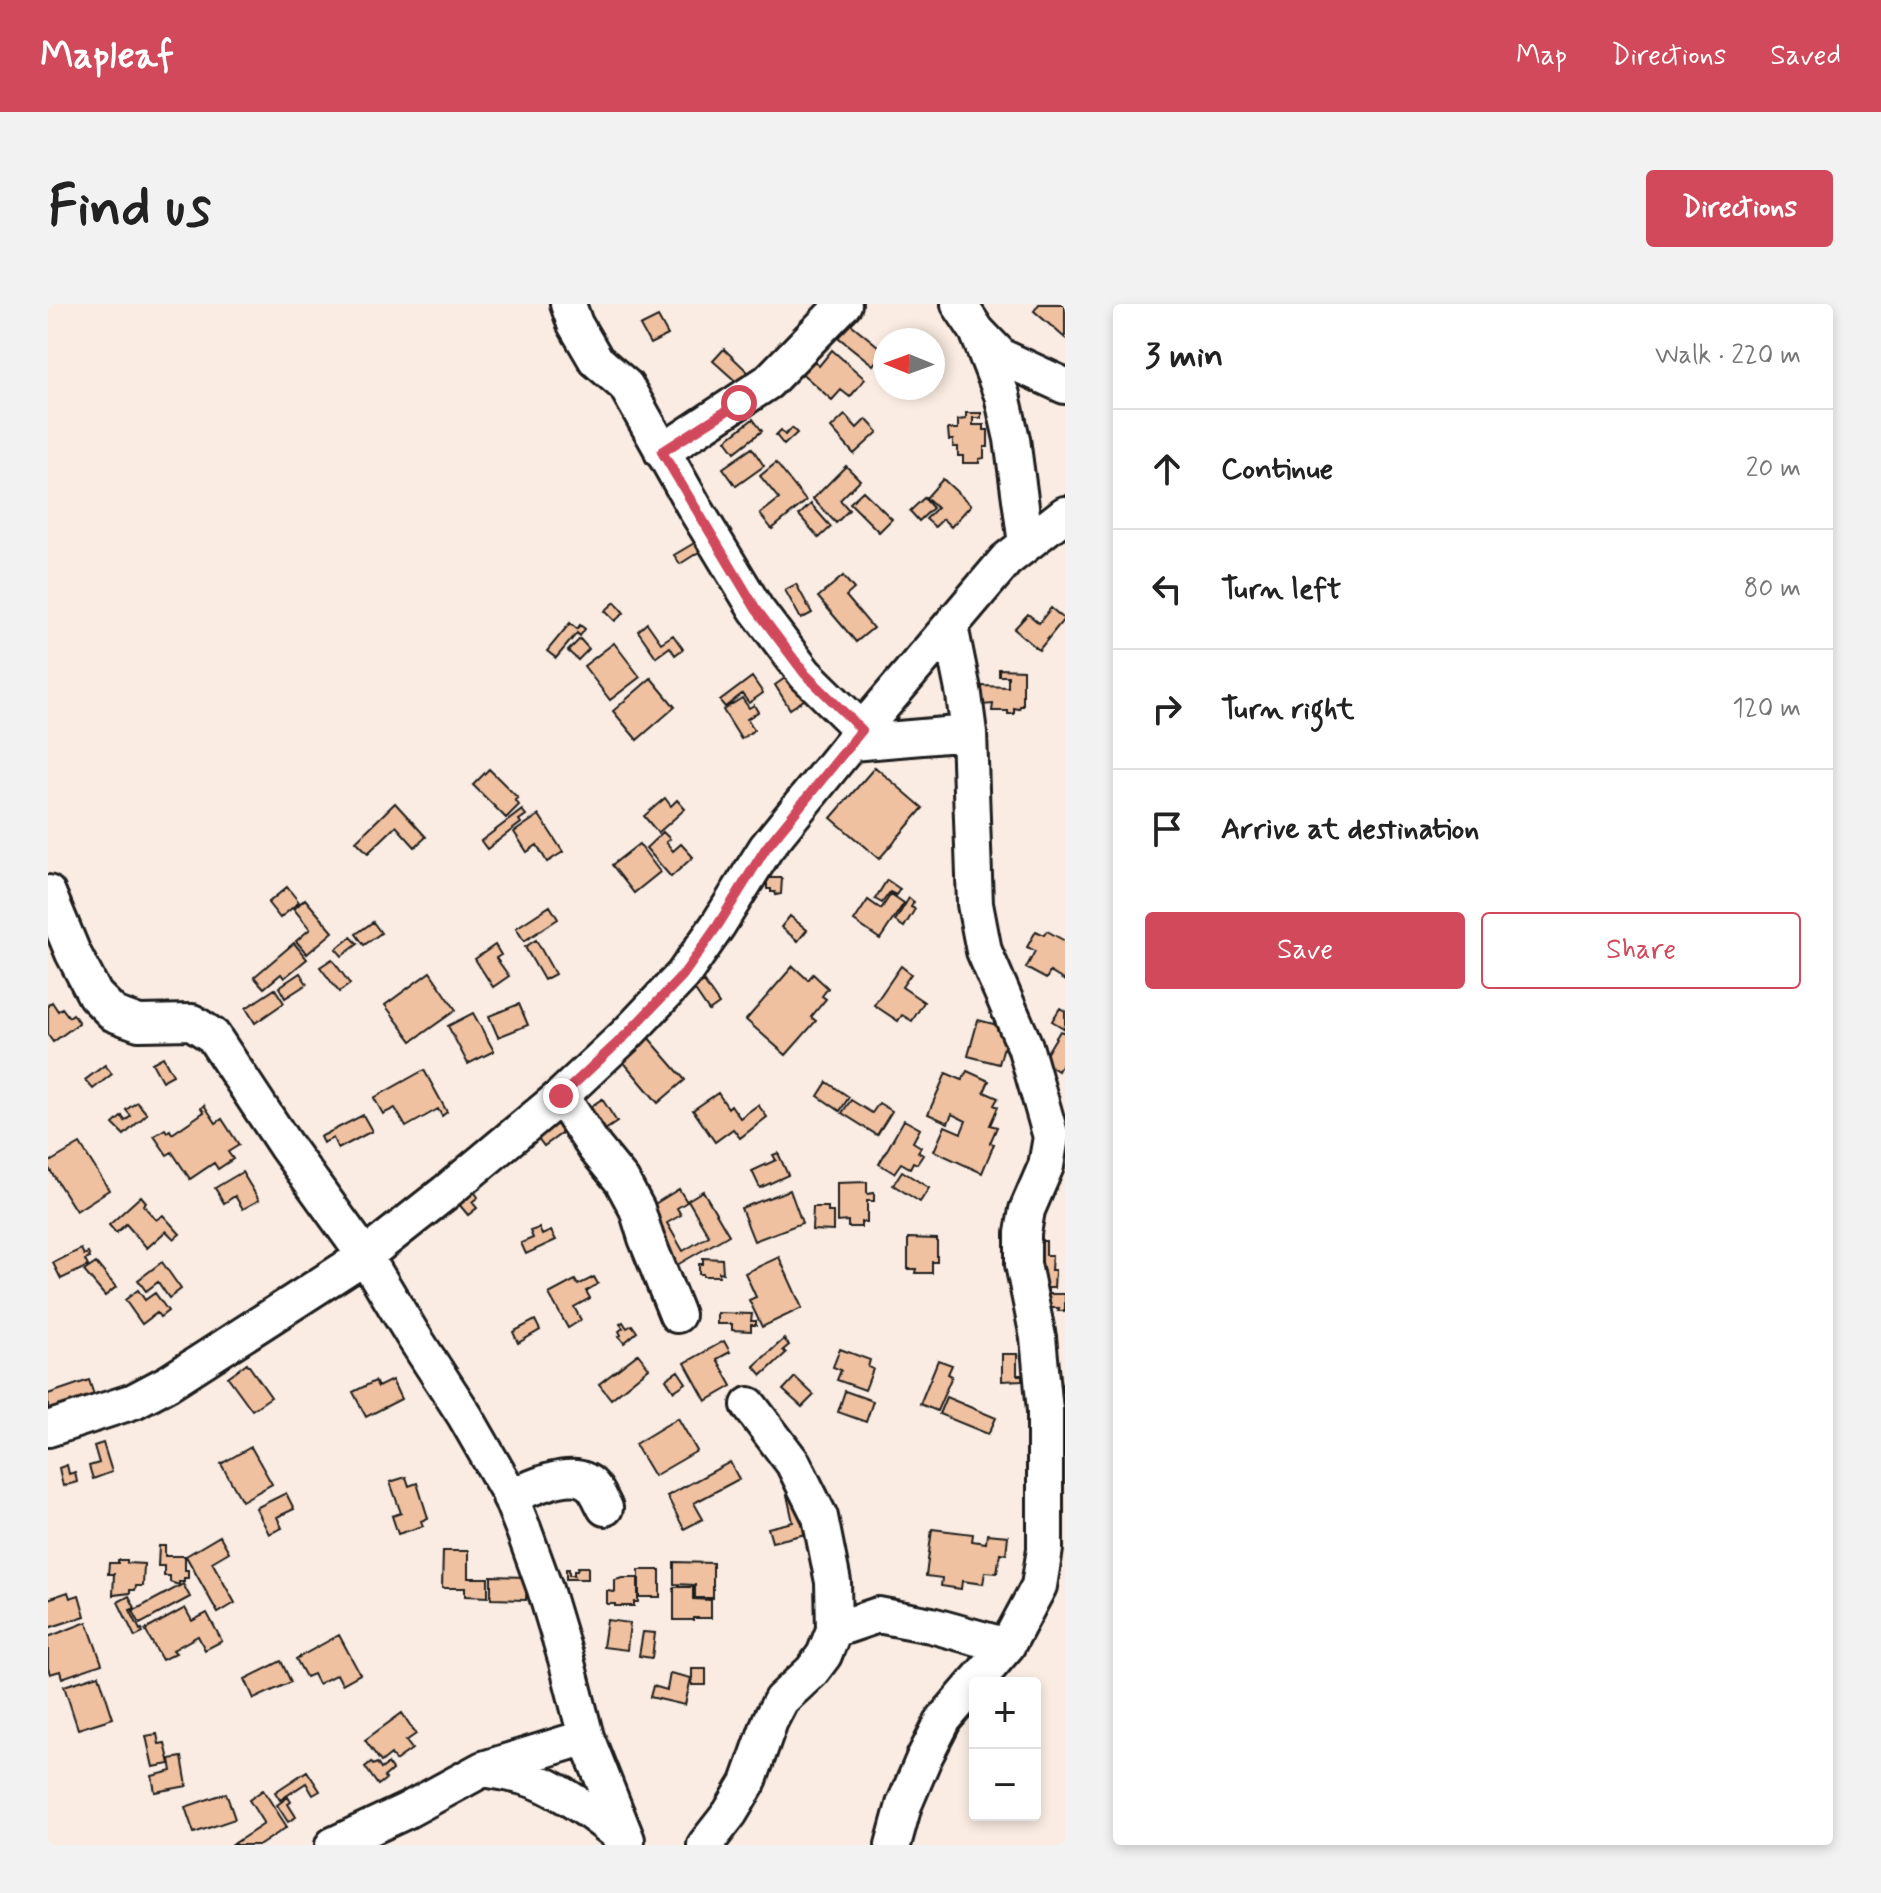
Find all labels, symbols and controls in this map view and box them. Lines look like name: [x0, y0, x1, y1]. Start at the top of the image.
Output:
text: Mapleaf: [40, 32, 174, 81]
text: Map: [1516, 38, 1567, 75]
text: Directions: [1611, 38, 1726, 75]
text: Saved: [1770, 38, 1841, 75]
button: Directions: [1646, 170, 1833, 247]
text: Find us: [48, 172, 211, 245]
north arrow: [873, 328, 945, 400]
text: 3 min: [1145, 334, 1223, 379]
text: Walk · 220 m: [1655, 339, 1801, 373]
route start: [721, 385, 757, 421]
icon: ahead: [1145, 447, 1189, 491]
text: Continue: [1221, 450, 1333, 489]
text: 20 m: [1746, 452, 1801, 486]
icon: left: [1145, 567, 1189, 611]
text: Turn left: [1221, 570, 1341, 609]
text: 80 m: [1744, 572, 1801, 606]
icon: right: [1145, 687, 1189, 731]
text: Turn right: [1221, 690, 1354, 729]
text: 120 m: [1732, 692, 1801, 726]
icon: arrive: [1145, 807, 1189, 851]
text: Arrive at destination: [1221, 810, 1479, 849]
button: Save: [1145, 912, 1465, 989]
button: Share: [1481, 912, 1801, 989]
route end: [543, 1078, 579, 1114]
map controls: [969, 1677, 1041, 1821]
button: +: [969, 1677, 1041, 1749]
button: −: [969, 1749, 1041, 1821]

